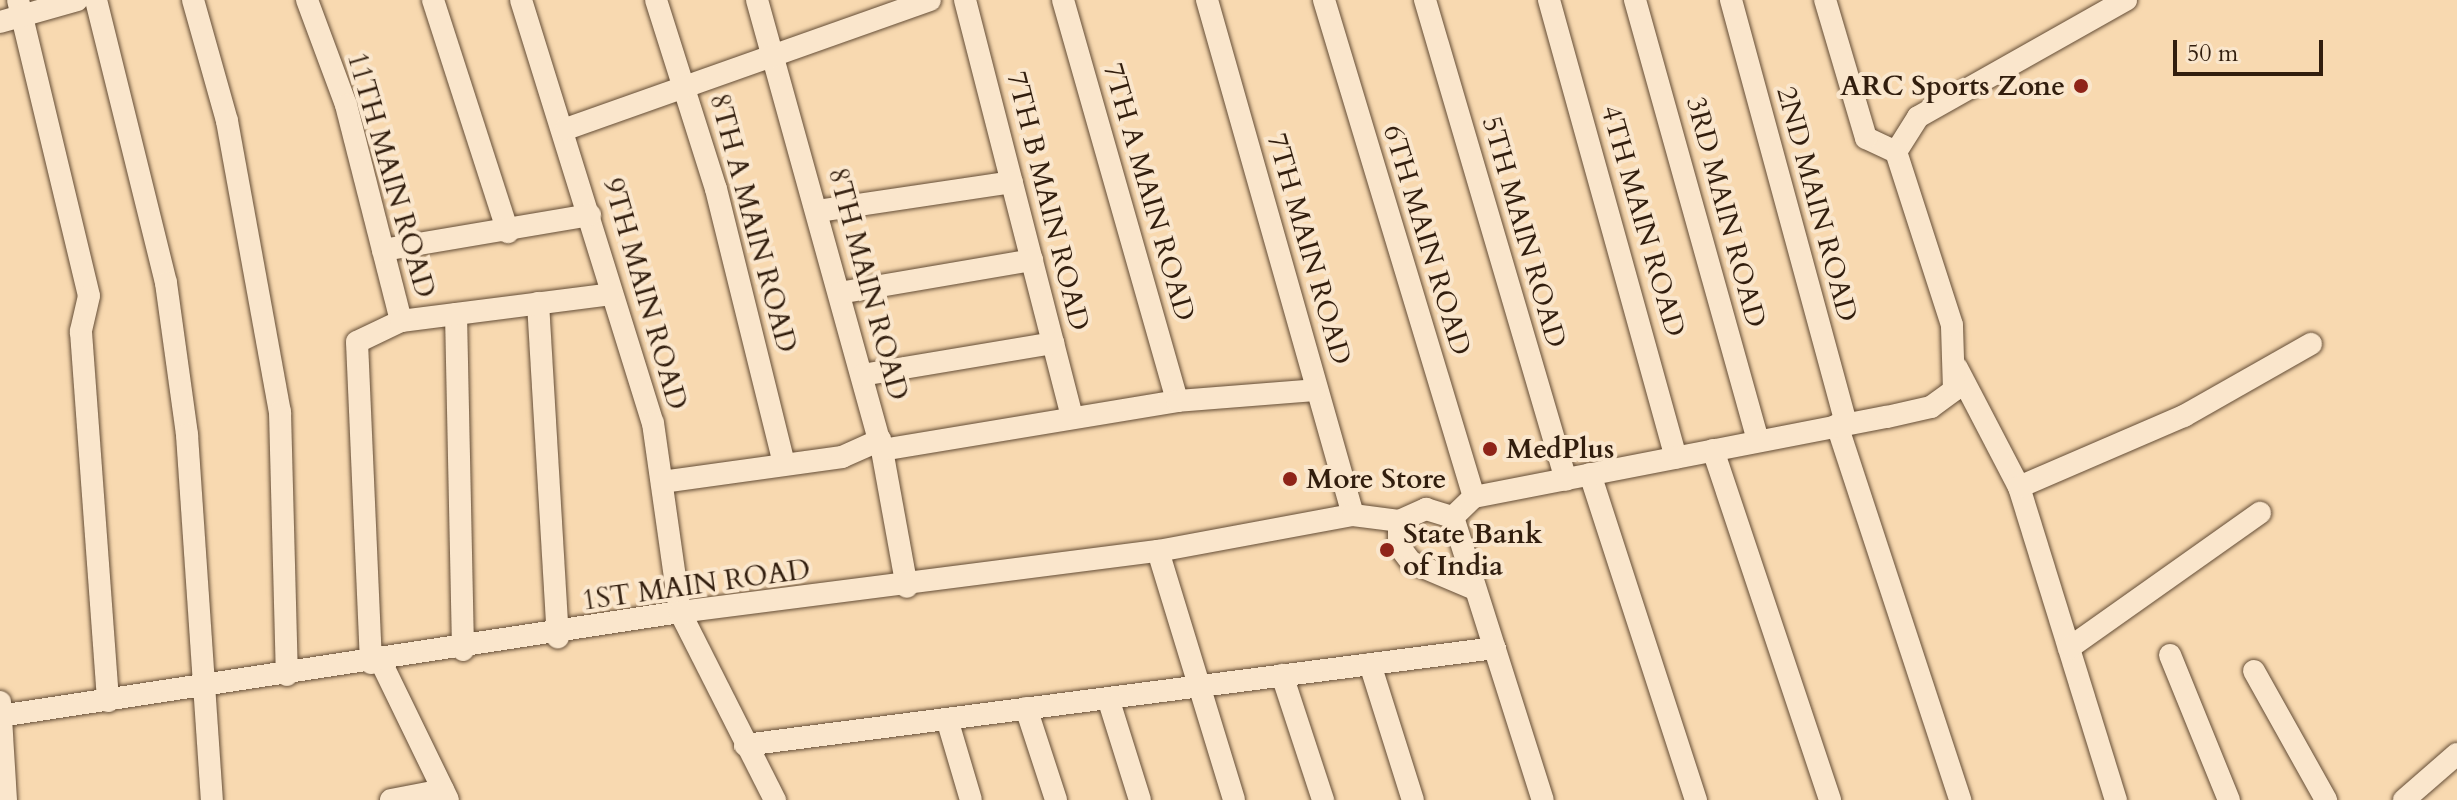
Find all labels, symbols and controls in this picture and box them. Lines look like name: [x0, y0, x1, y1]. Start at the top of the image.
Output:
scale bar: [2177, 24, 2327, 74]
text: 50 m: [2187, 37, 2238, 70]
street label: 11TH MAIN ROAD: [340, 48, 442, 302]
street label: 7TH A MAIN ROAD: [1096, 59, 1202, 325]
street label: 7TH B MAIN ROAD: [1000, 68, 1096, 334]
place label: ARC Sports Zone: [1840, 69, 2065, 103]
marker: ARC Sports Zone: [2072, 77, 2090, 95]
street label: 2ND MAIN ROAD: [1769, 83, 1865, 325]
street label: 8TH A MAIN ROAD: [702, 90, 804, 356]
street label: 3RD MAIN ROAD: [1679, 93, 1773, 331]
street label: 4TH MAIN ROAD: [1594, 101, 1692, 341]
street label: 5TH MAIN ROAD: [1475, 112, 1573, 352]
street label: 6TH MAIN ROAD: [1376, 121, 1478, 359]
street label: 7TH MAIN ROAD: [1260, 129, 1358, 369]
street label: 8TH MAIN ROAD: [821, 164, 915, 404]
street label: 9TH MAIN ROAD: [596, 174, 694, 414]
place label: MedPlus: [1506, 432, 1614, 466]
marker: MedPlus: [1481, 440, 1499, 458]
place label: More Store: [1306, 462, 1446, 496]
marker: More Store: [1281, 470, 1299, 488]
place label: State Bank of India: [1403, 517, 1542, 583]
marker: State Bank of India: [1378, 541, 1396, 559]
street label: 1ST MAIN ROAD: [580, 552, 812, 618]

